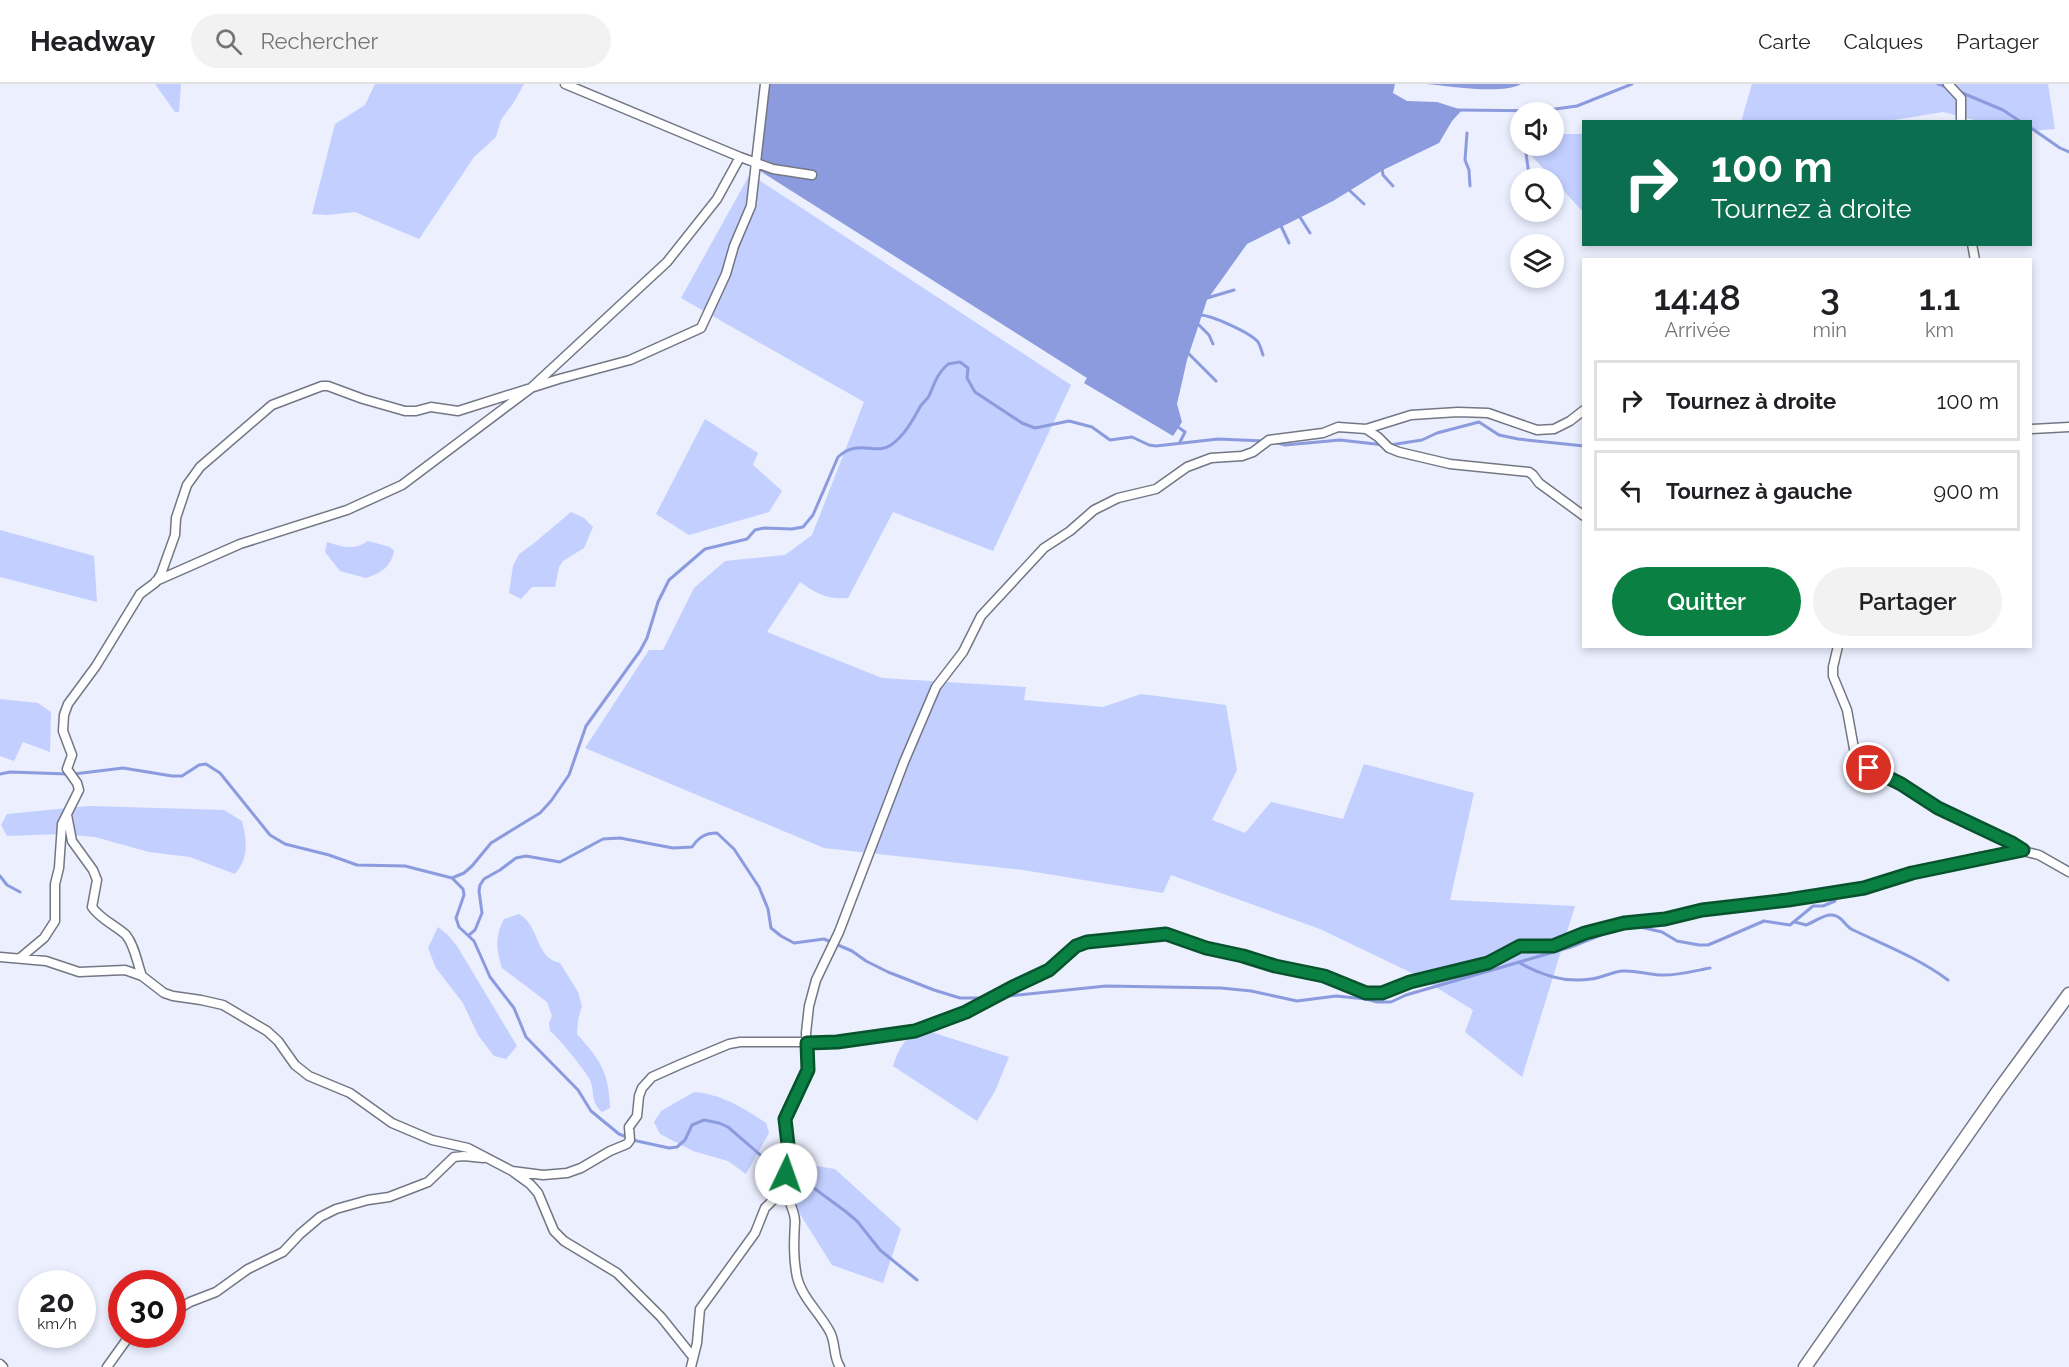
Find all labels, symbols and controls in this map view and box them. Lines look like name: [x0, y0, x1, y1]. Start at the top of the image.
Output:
search box: [191, 14, 611, 68]
text: Headway: [30, 25, 155, 58]
icon: search: [212, 25, 245, 58]
text: Rechercher: [260, 28, 378, 54]
text: Carte: [1758, 29, 1811, 54]
text: Calques: [1844, 29, 1923, 54]
text: Partager: [1956, 29, 2039, 54]
map controls: [1510, 102, 1564, 288]
button: sound: [1510, 102, 1564, 156]
text: 100 m: [1711, 143, 1833, 192]
icon: right: [1612, 144, 1690, 222]
button: search: [1510, 168, 1564, 222]
text: Tournez à droite: [1711, 193, 1912, 224]
button: layers: [1510, 234, 1564, 288]
text: 14:48: [1654, 276, 1741, 318]
text: 3: [1820, 276, 1840, 318]
text: 1.1: [1919, 276, 1960, 318]
text: Arrivée: [1664, 318, 1730, 342]
text: min: [1813, 318, 1847, 342]
text: km: [1925, 318, 1954, 342]
icon: right: [1615, 384, 1648, 417]
text: Tournez à droite: [1666, 388, 1836, 414]
text: 100 m: [1937, 388, 1999, 414]
icon: left: [1615, 474, 1648, 507]
text: Tournez à gauche: [1666, 478, 1852, 504]
text: 900 m: [1933, 478, 1999, 504]
button: Quitter: [1612, 567, 1801, 636]
button: Partager: [1813, 567, 2002, 636]
pin: [1843, 742, 1894, 793]
icon: arrive: [1852, 751, 1885, 784]
position arrow: [754, 1142, 818, 1206]
speed limit sign: 30: [108, 1270, 186, 1348]
text: 20: [39, 1284, 75, 1319]
text: km/h: [37, 1315, 77, 1333]

